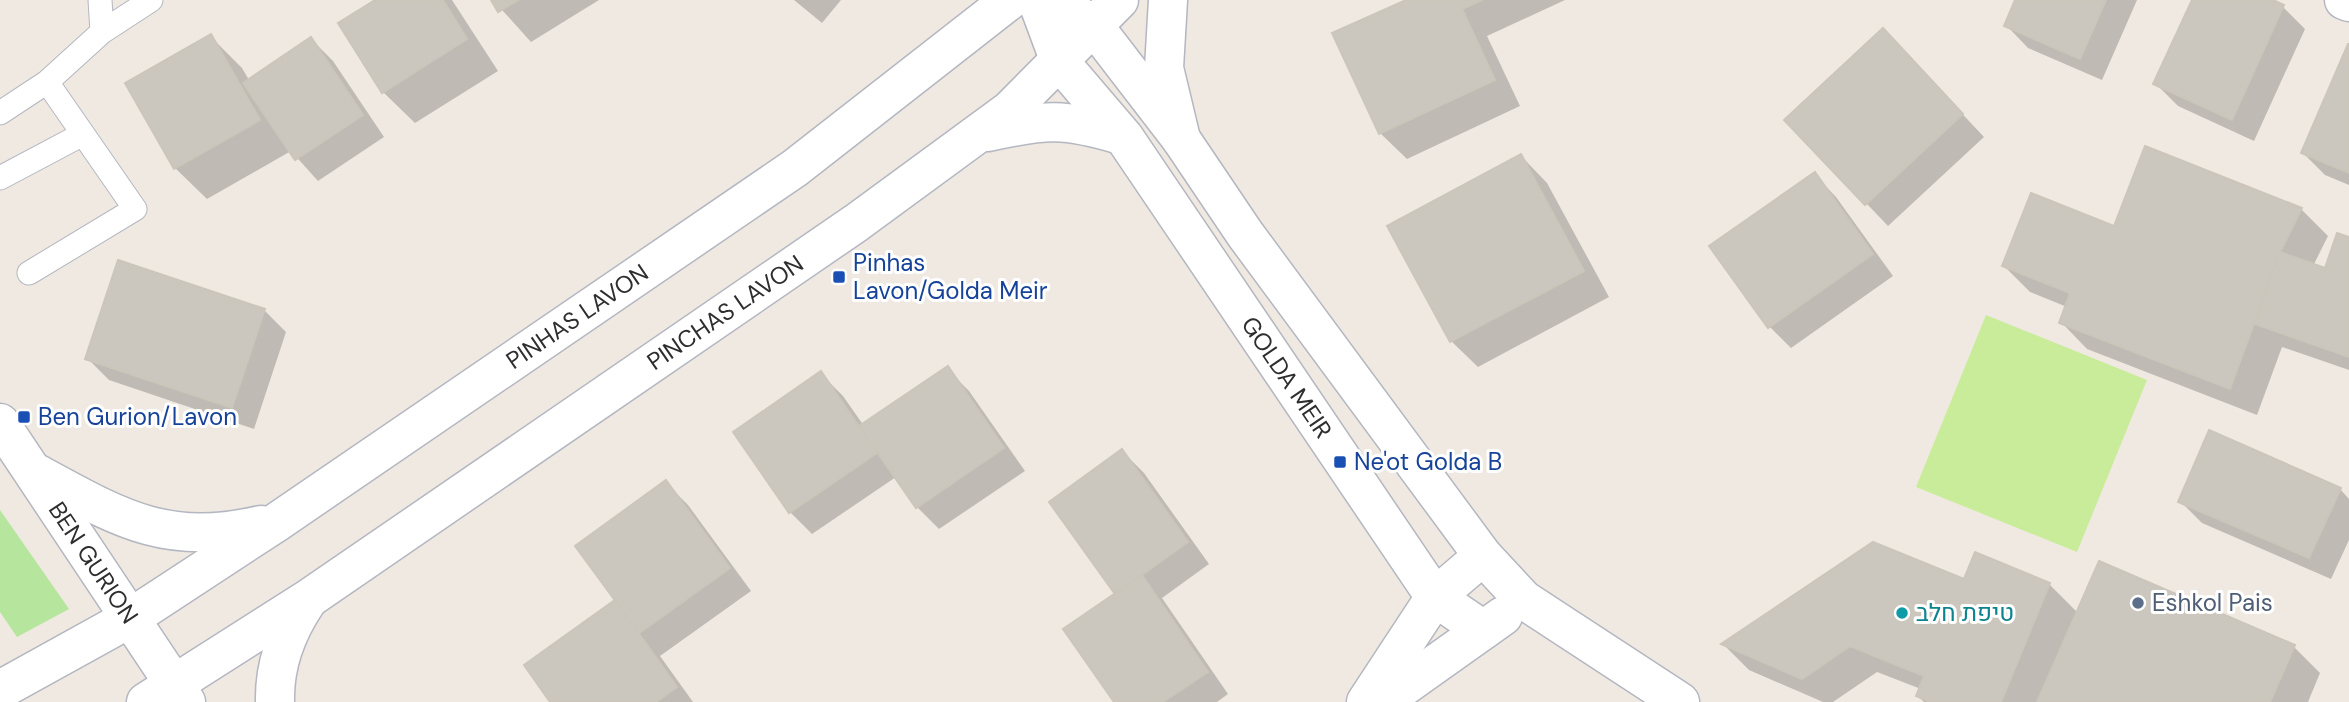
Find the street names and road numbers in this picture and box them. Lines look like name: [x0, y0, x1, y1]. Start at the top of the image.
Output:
street label: PINCHAS LAVON: [641, 248, 809, 377]
street label: PINHAS LAVON: [500, 257, 654, 376]
street label: GOLDA MEIR: [1235, 310, 1339, 444]
street label: BEN GURION: [42, 496, 145, 629]

